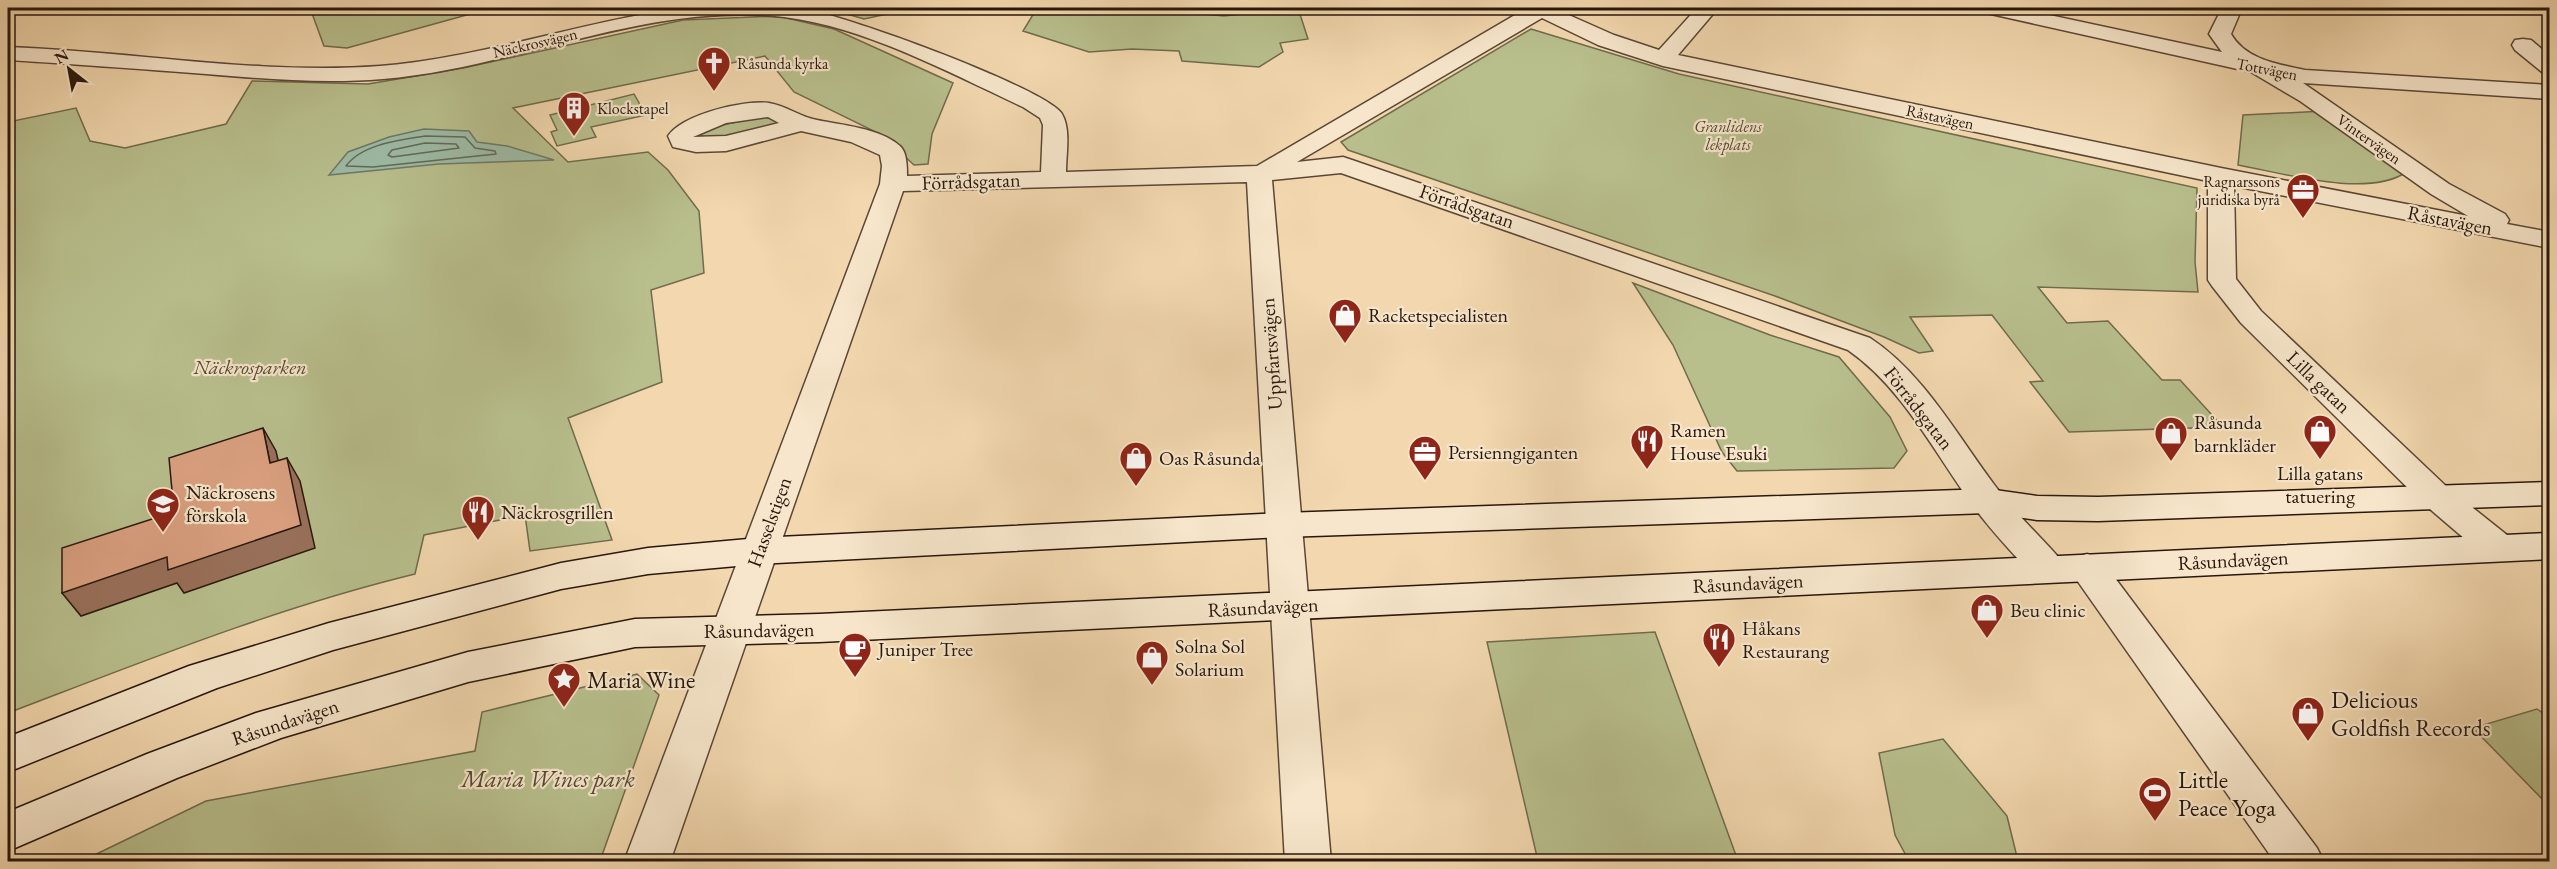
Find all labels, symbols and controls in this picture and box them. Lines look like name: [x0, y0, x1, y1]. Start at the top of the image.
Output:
street label: Näckrosvägen: [491, 23, 580, 63]
north arrow: [39, 39, 99, 99]
text: N: [51, 44, 73, 69]
church icon: Råsunda kyrka: [696, 45, 732, 92]
place label: Råsunda kyrka: [737, 53, 829, 74]
street label: Tottvägen: [2235, 53, 2300, 85]
building icon: Klockstapel: [556, 90, 592, 137]
place label: Klockstapel: [597, 98, 669, 119]
street label: Råstavägen: [1904, 100, 1976, 135]
street label: Vintervägen: [2333, 109, 2406, 169]
park label: Granlidens lekplats: [1694, 116, 1762, 155]
street label: Förrådsgatan: [921, 166, 1021, 196]
place label: Ragnarssons juridiska byrå: [2197, 171, 2281, 210]
office icon: Ragnarssons juridiska byrå: [2285, 172, 2321, 219]
street label: Förrådsgatan: [1416, 178, 1518, 235]
street label: Råstavägen: [2405, 199, 2495, 241]
street label: Uppfartsvägen: [1254, 297, 1288, 411]
shop icon: Racketspecialisten: [1327, 297, 1363, 344]
place label: Racketspecialisten: [1368, 302, 1509, 328]
street label: Lilla gatan: [2281, 345, 2357, 419]
park label: Näckrosparken: [192, 354, 307, 380]
street label: Förrådsgatan: [1878, 361, 1960, 455]
place label: Råsunda barnkläder: [2194, 409, 2276, 458]
shop icon: Lilla gatans tatuering: [2302, 413, 2338, 460]
shop icon: Råsunda barnkläder: [2153, 415, 2189, 462]
place label: Ramen House Esuki: [1670, 417, 1768, 466]
restaurant icon: Ramen House Esuki: [1629, 423, 1665, 470]
office icon: Persienngiganten: [1407, 434, 1443, 481]
place label: Persienngiganten: [1448, 439, 1579, 465]
shop icon: Oas Råsunda: [1118, 440, 1154, 487]
place label: Oas Råsunda: [1159, 445, 1261, 471]
place label: Lilla gatans tatuering: [2277, 460, 2363, 509]
street label: Hasselstigen: [741, 473, 798, 571]
place label: Näckrosens förskola: [186, 479, 275, 528]
school or university icon: Näckrosens förskola: [145, 486, 181, 533]
restaurant icon: Näckrosgrillen: [460, 494, 496, 541]
place label: Näckrosgrillen: [501, 499, 614, 525]
street label: Råsundavägen: [2177, 544, 2290, 576]
street label: Råsundavägen: [1692, 567, 1805, 599]
street label: Råsundavägen: [1207, 591, 1320, 623]
shop icon: Beu clinic: [1969, 592, 2005, 639]
place label: Beu clinic: [2010, 597, 2086, 623]
place label: Håkans Restaurang: [1742, 615, 1830, 664]
street label: Råsundavägen: [703, 616, 815, 644]
restaurant icon: Håkans Restaurang: [1701, 621, 1737, 668]
cafe icon: Juniper Tree: [837, 631, 873, 678]
place label: Solna Sol Solarium: [1175, 633, 1245, 682]
place label: Juniper Tree: [876, 636, 973, 662]
shop icon: Solna Sol Solarium: [1134, 639, 1170, 686]
place icon: Maria Wine: [546, 661, 582, 708]
place label: Maria Wine: [587, 664, 695, 695]
place label: Delicious Goldfish Records: [2331, 684, 2491, 743]
street label: Råsundavägen: [228, 692, 342, 752]
shop icon: Delicious Goldfish Records: [2290, 695, 2326, 742]
park label: Maria Wines park: [459, 763, 635, 794]
place label: Little Peace Yoga: [2178, 764, 2276, 823]
sports icon: Little Peace Yoga: [2137, 775, 2173, 822]

